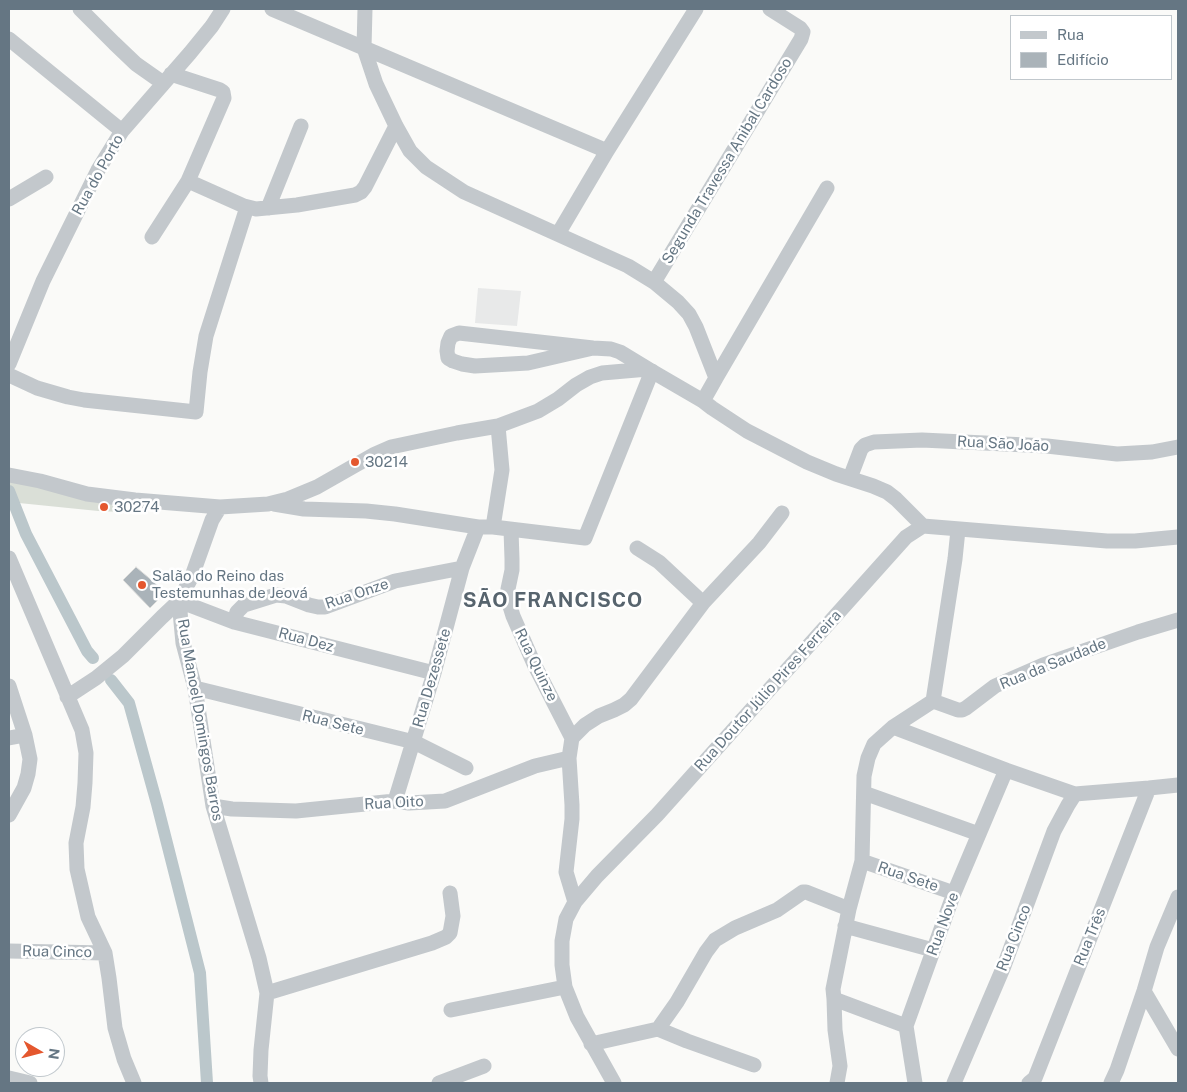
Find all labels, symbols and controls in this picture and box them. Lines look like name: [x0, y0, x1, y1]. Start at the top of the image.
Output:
legend: [1010, 15, 1172, 80]
text: Rua: [1057, 26, 1084, 43]
text: Edifício: [1057, 51, 1109, 68]
street label: Segunda Travessa Anibal Cardoso: [658, 55, 796, 267]
street label: Rua do Porto: [68, 132, 128, 218]
street label: Rua São João: [957, 433, 1049, 455]
place label: 30214: [365, 453, 408, 471]
marker: 30214: [349, 456, 361, 468]
place label: 30274: [114, 498, 160, 516]
marker: 30274: [98, 501, 110, 513]
place label: Salão do Reino das Testemunhas de Jeová: [152, 567, 308, 602]
street label: Rua Onze: [323, 575, 391, 613]
marker: Salão do Reino das Testemunhas de Jeová: [136, 579, 148, 591]
district label: SÃO FRANCISCO: [461, 589, 645, 613]
street label: Rua Doutor Júlio Pires Ferreira: [691, 607, 845, 775]
street label: Rua Manoel Domingos Barros: [173, 617, 227, 823]
street label: Rua Dez: [276, 624, 336, 656]
street label: Rua Dezessete: [409, 626, 455, 730]
street label: Rua Quinze: [511, 626, 561, 704]
street label: Rua da Saudade: [997, 634, 1109, 694]
street label: Rua Sete: [300, 707, 366, 739]
street label: Rua Oito: [364, 792, 424, 814]
street label: Rua Sete: [875, 858, 941, 896]
street label: Rua Nove: [923, 890, 963, 958]
street label: Rua Cinco: [993, 902, 1035, 974]
street label: Rua Três: [1070, 905, 1110, 969]
street label: Rua Cinco: [22, 942, 92, 962]
north arrow: [15, 1027, 65, 1077]
text: N: [45, 1047, 63, 1060]

